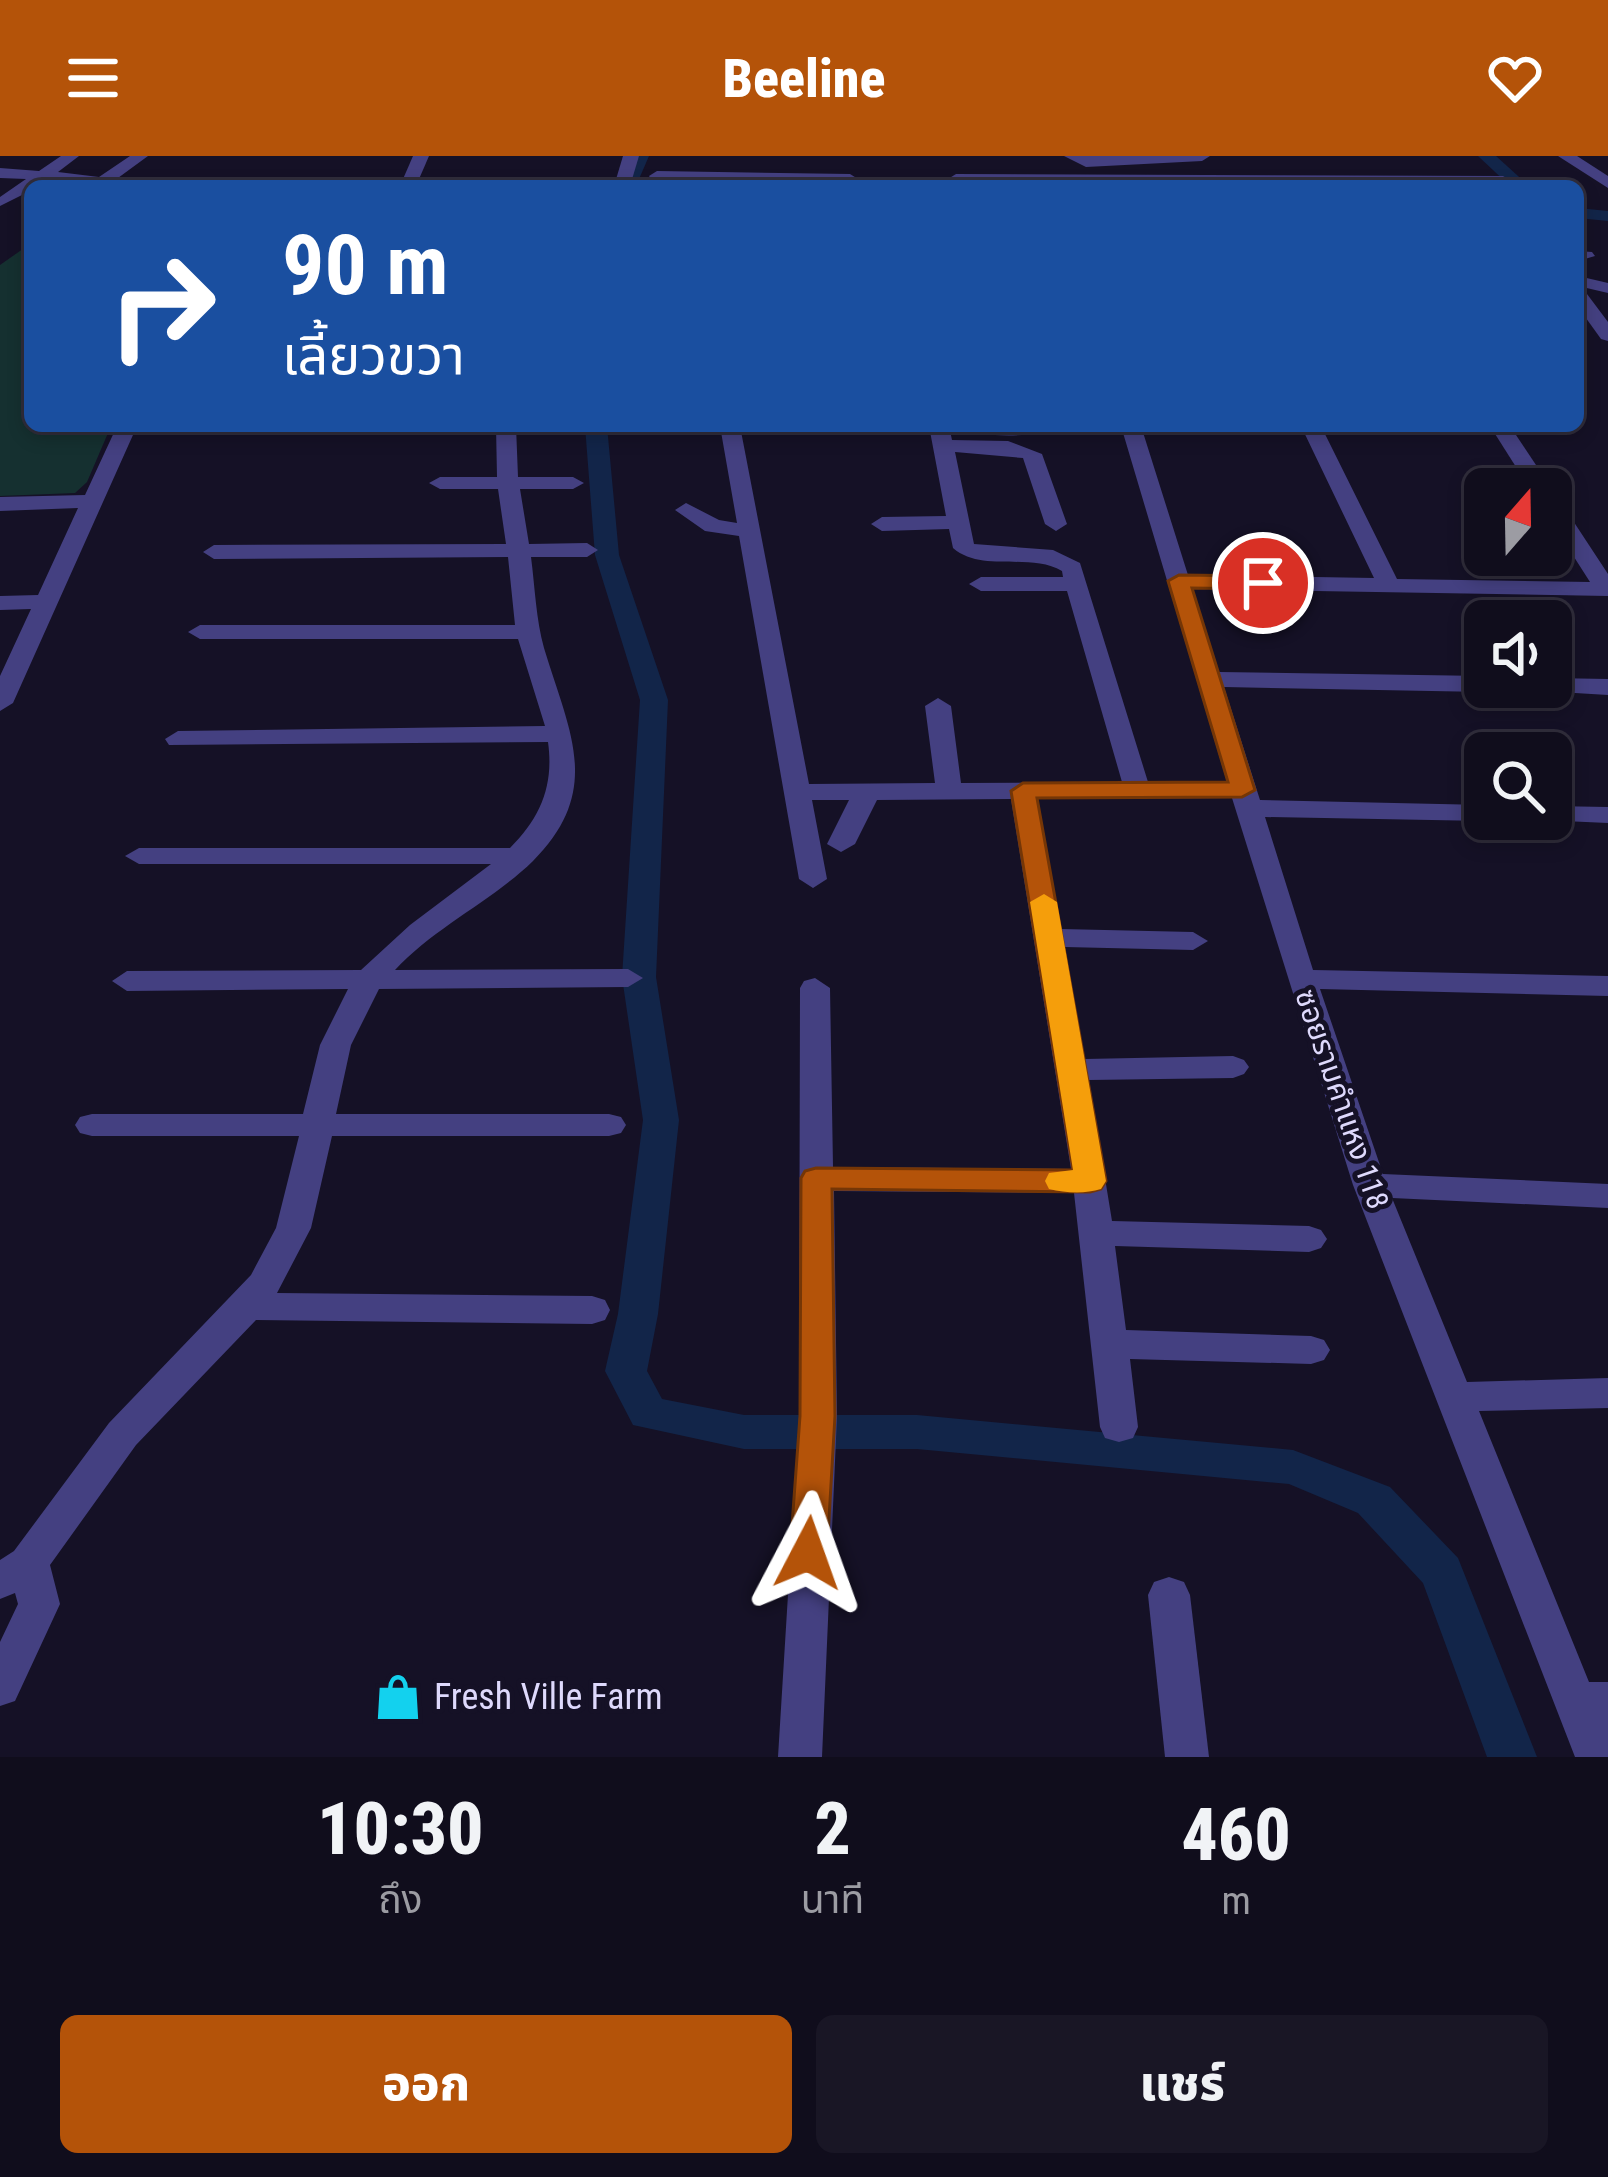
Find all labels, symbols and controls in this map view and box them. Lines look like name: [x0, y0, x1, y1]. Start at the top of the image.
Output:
icon: menu: [60, 45, 126, 111]
icon: heart: [1482, 45, 1548, 111]
text: Beeline: [723, 47, 885, 110]
text: 90 m: [282, 216, 449, 315]
icon: right: [84, 228, 240, 384]
text: เลี้ยวขวา: [282, 324, 465, 387]
north arrow: [1464, 468, 1572, 576]
map controls: [1464, 468, 1572, 840]
pin: [1212, 532, 1314, 634]
icon: arrive: [1230, 550, 1296, 616]
button: sound: [1464, 600, 1572, 708]
button: search: [1464, 732, 1572, 840]
street label: ซอยรามคำแหง 118: [1288, 985, 1396, 1213]
position arrow: [745, 1490, 871, 1616]
shop icon: Fresh Ville Farm: [373, 1672, 423, 1722]
place label: Fresh Ville Farm: [434, 1676, 663, 1718]
text: 10:30: [317, 1787, 484, 1872]
text: 2: [814, 1787, 851, 1872]
text: 460: [1181, 1793, 1291, 1878]
text: ถึง: [378, 1877, 423, 1923]
text: นาที: [801, 1877, 864, 1923]
text: m: [1221, 1878, 1251, 1924]
button: ออก: [60, 2015, 792, 2153]
button: แชร์: [816, 2015, 1548, 2153]

